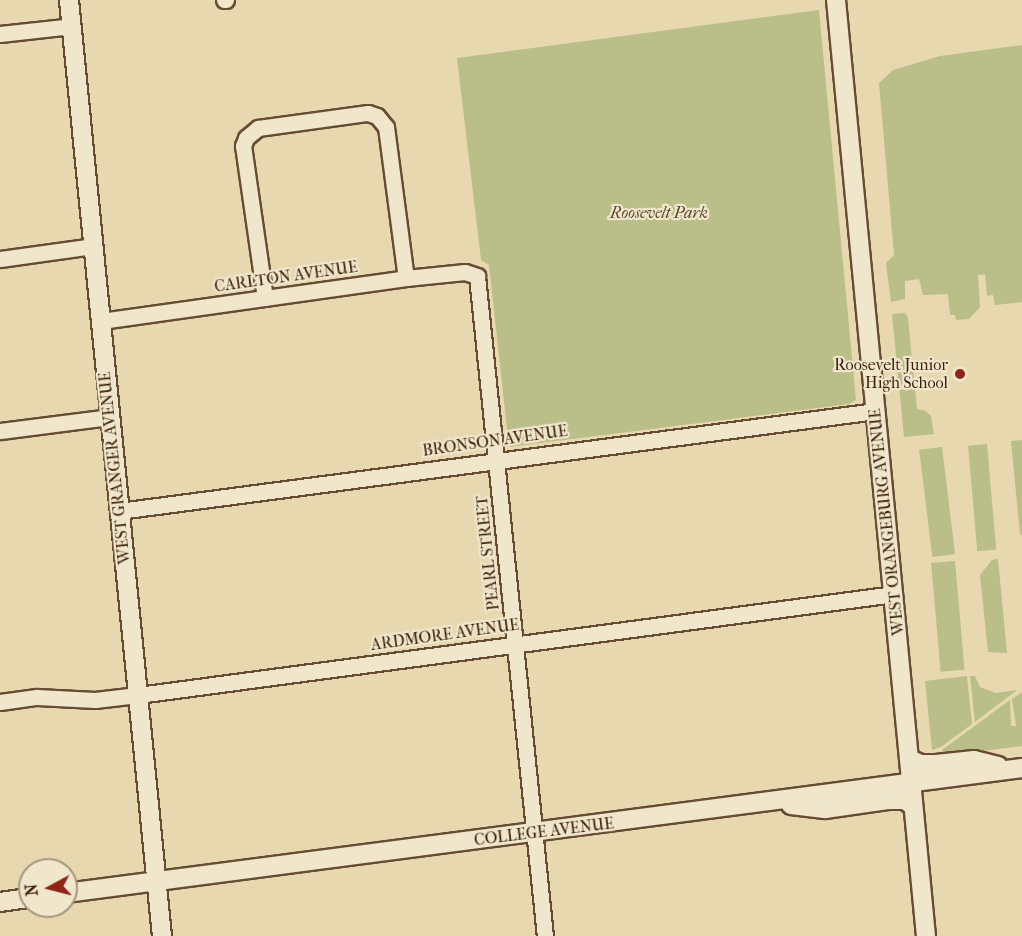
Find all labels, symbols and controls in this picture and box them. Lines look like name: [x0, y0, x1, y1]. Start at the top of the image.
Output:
park label: Roosevelt Park: [610, 203, 708, 223]
street label: CARLTON AVENUE: [213, 257, 359, 297]
place label: Roosevelt Junior High School: [834, 355, 948, 393]
marker: Roosevelt Junior High School: [953, 367, 967, 381]
street label: WEST GRANGER AVENUE: [95, 371, 135, 565]
street label: WEST ORANGEBURG AVENUE: [866, 408, 908, 636]
street label: BRONSON AVENUE: [421, 421, 569, 461]
street label: PEARL STREET: [472, 495, 504, 611]
street label: ARDMORE AVENUE: [370, 615, 520, 655]
street label: COLLEGE AVENUE: [473, 814, 615, 850]
north arrow: [18, 858, 78, 918]
text: N: [21, 883, 42, 897]

